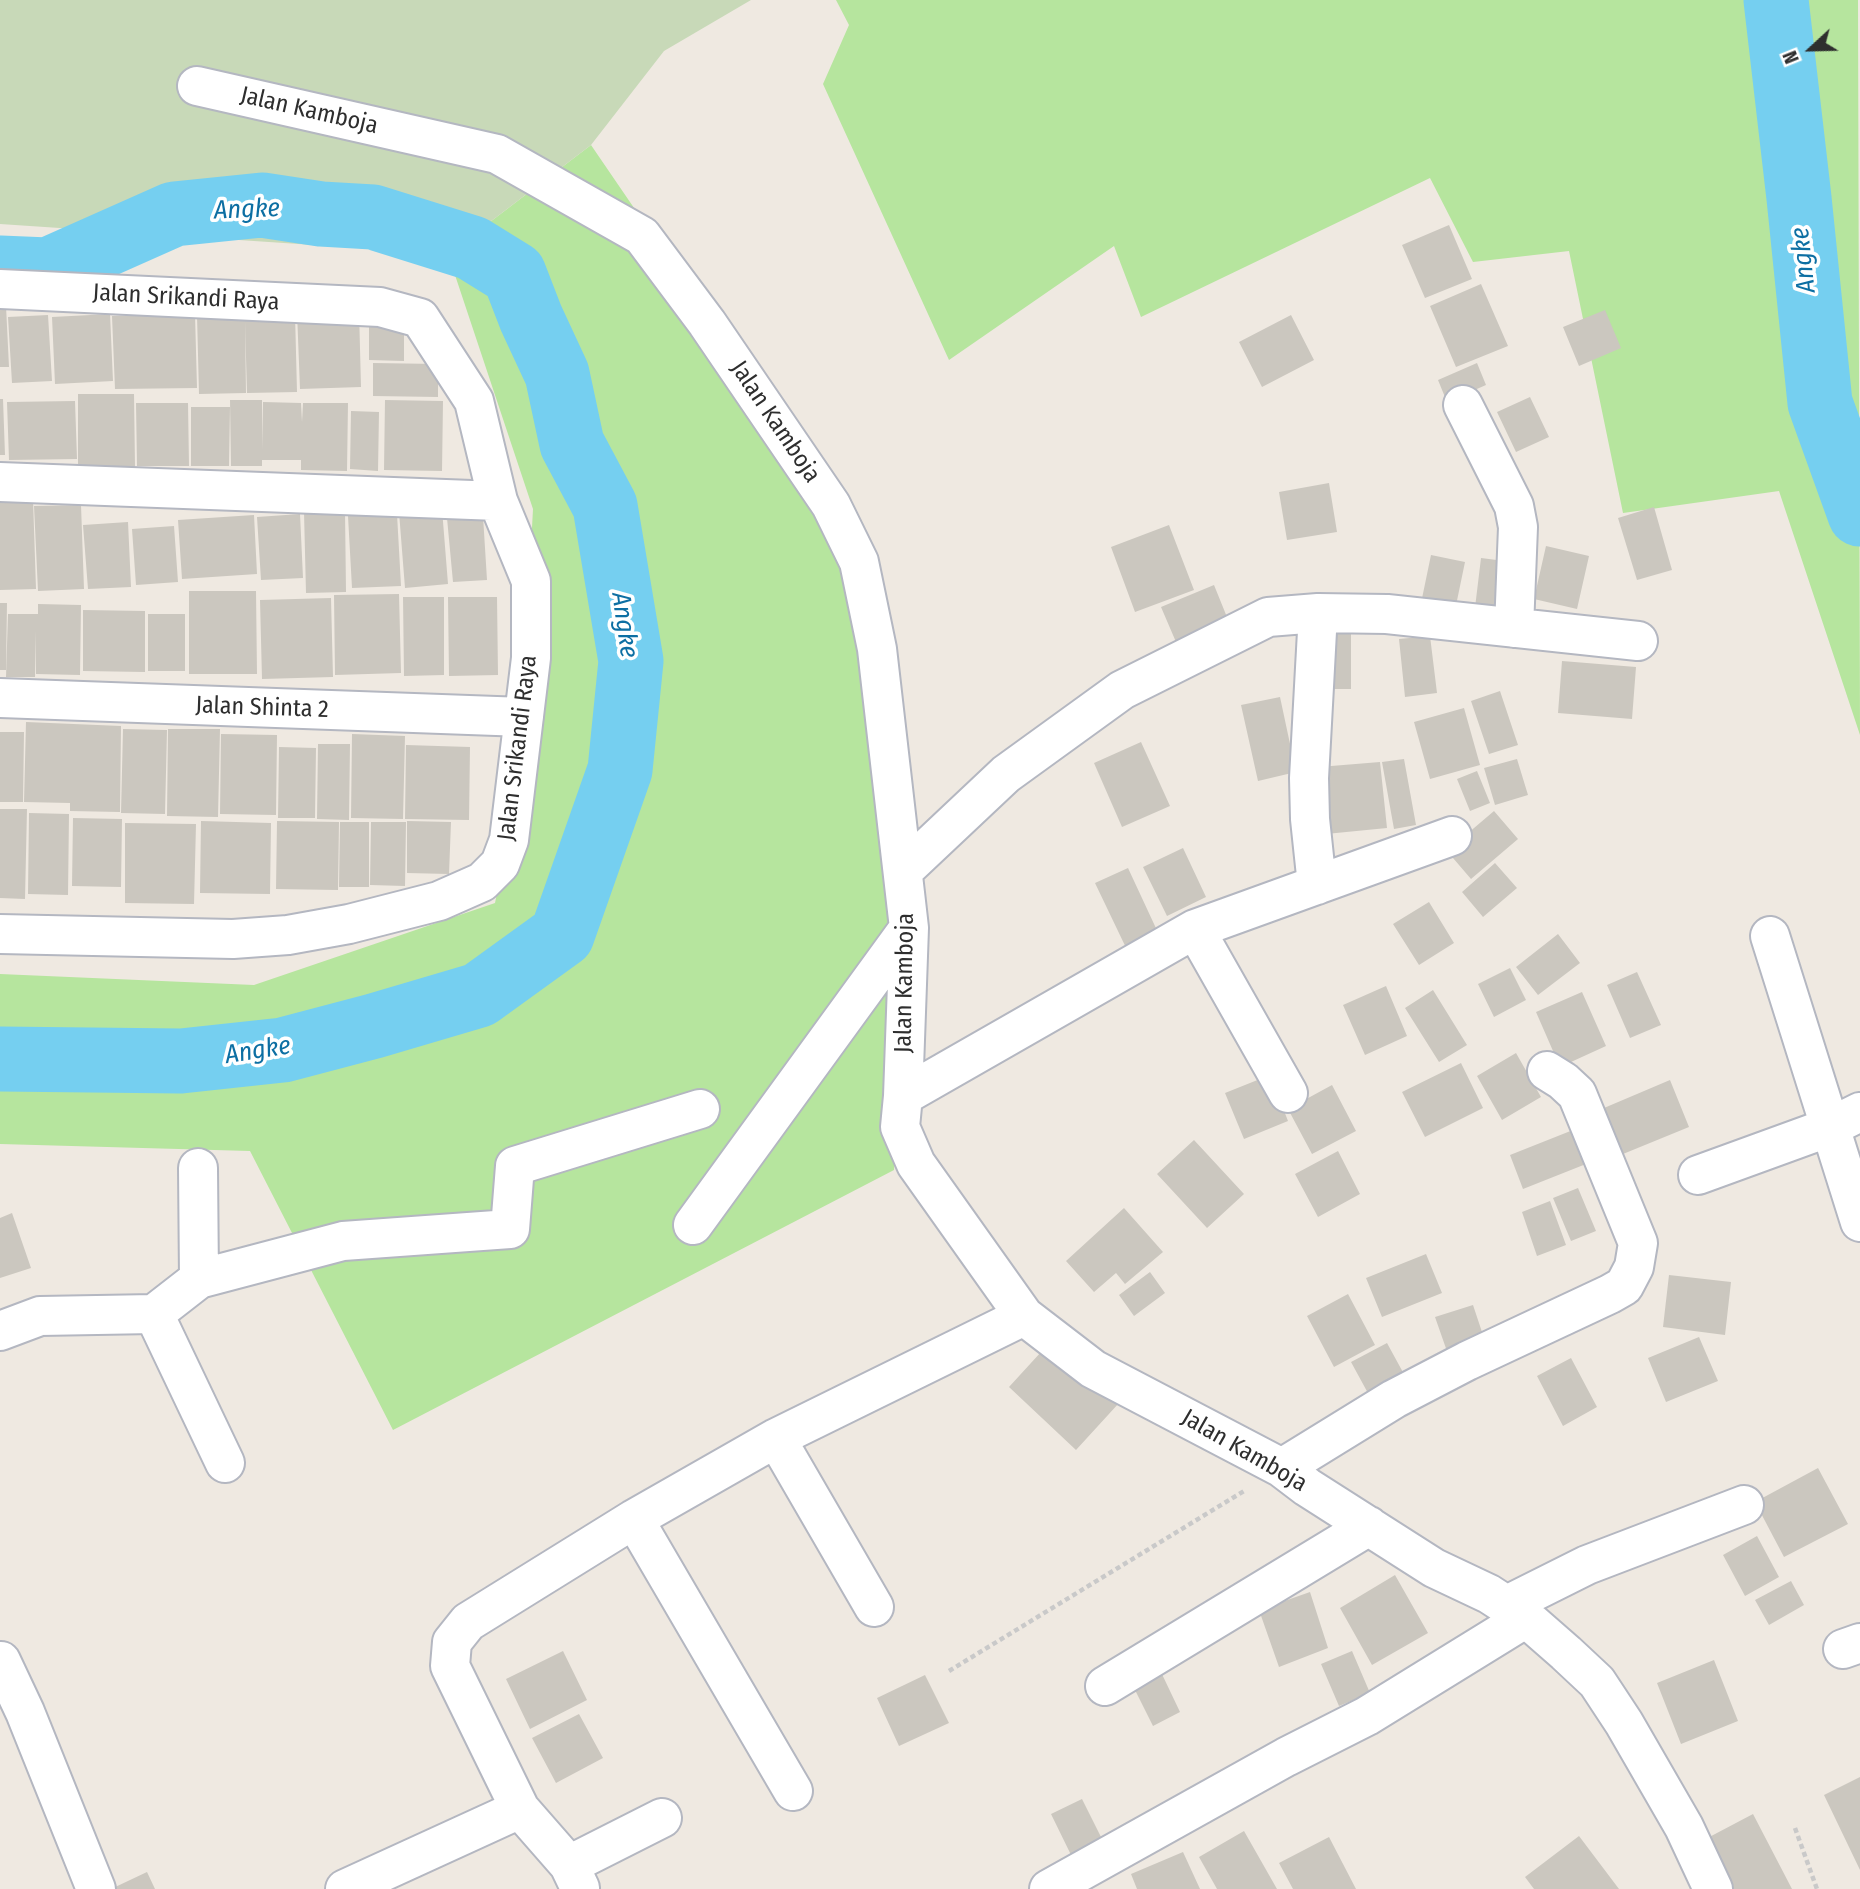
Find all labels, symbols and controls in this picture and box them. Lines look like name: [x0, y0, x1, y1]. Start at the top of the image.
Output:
north arrow: [1776, 14, 1846, 84]
text: N: [1778, 47, 1804, 67]
street label: Jalan Kamboja: [237, 81, 381, 141]
water label: Angke: [214, 193, 280, 227]
water label: Angke: [1785, 226, 1823, 294]
street label: Jalan Srikandi Raya: [92, 279, 280, 317]
street label: Jalan Kamboja: [724, 356, 826, 488]
water label: Angke: [604, 590, 644, 660]
street label: Jalan Srikandi Raya: [492, 654, 544, 842]
street label: Jalan Shinta 2: [195, 691, 329, 725]
street label: Jalan Kamboja: [889, 913, 921, 1053]
water label: Angke: [223, 1030, 293, 1072]
street label: Jalan Kamboja: [1176, 1403, 1312, 1499]

